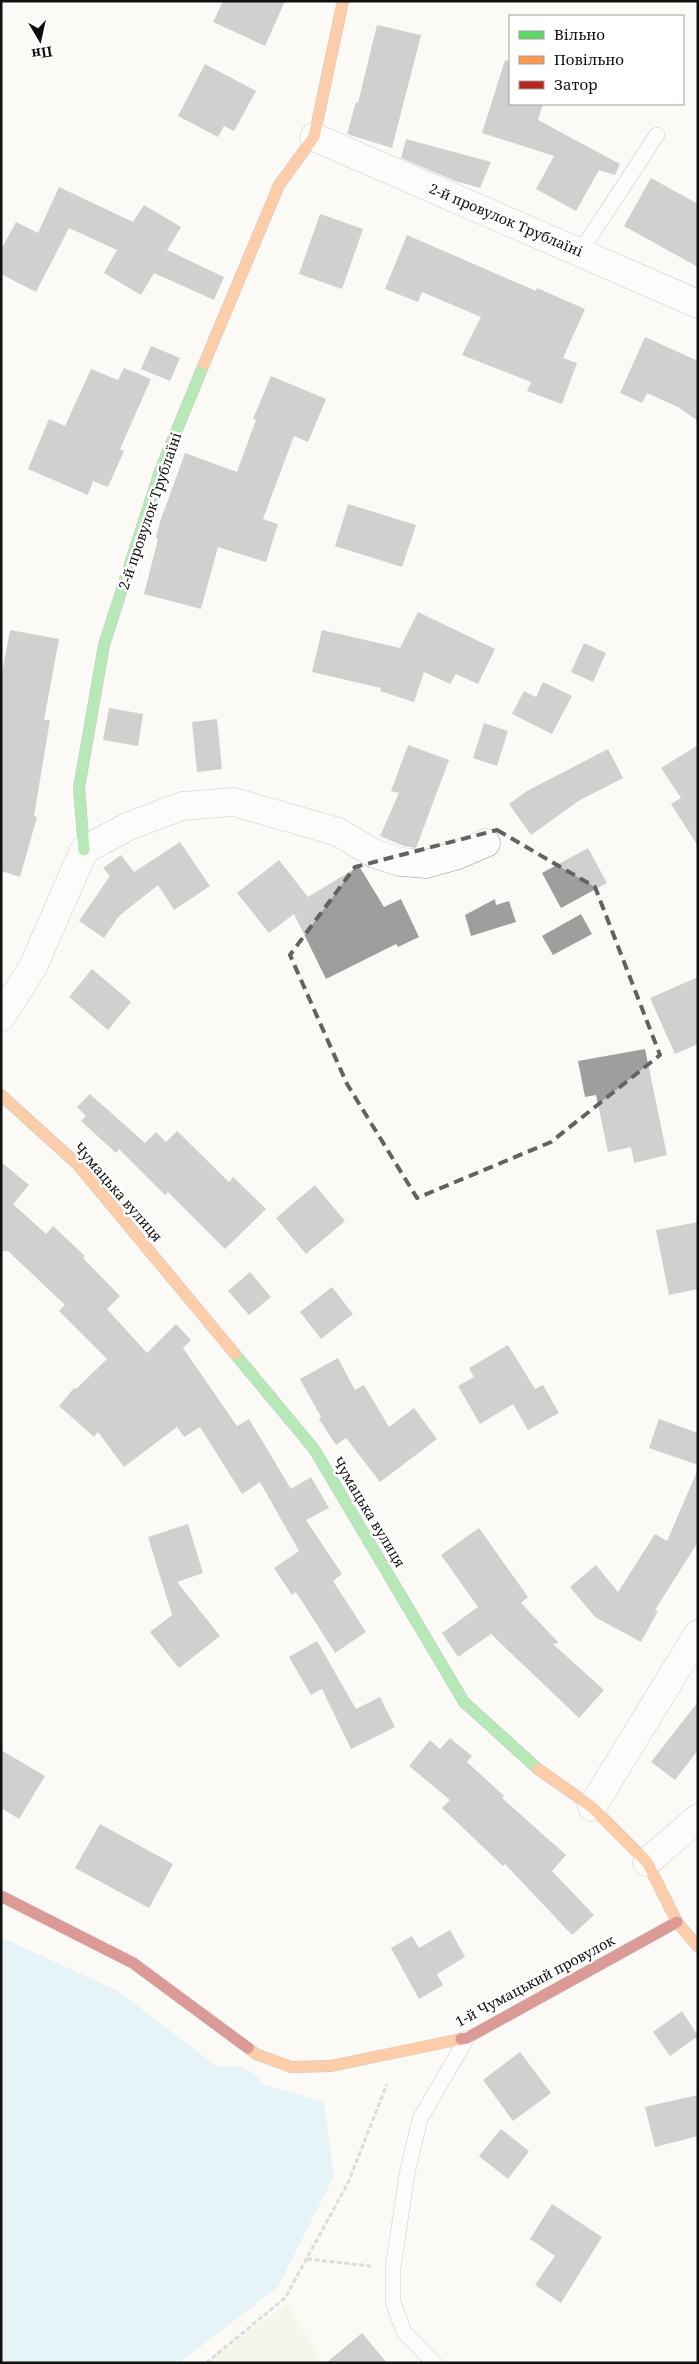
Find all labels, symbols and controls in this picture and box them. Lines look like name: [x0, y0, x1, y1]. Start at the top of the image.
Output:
north arrow: [15, 15, 65, 65]
legend: [509, 15, 684, 105]
text: Вільно: [554, 24, 605, 44]
text: Пн: [30, 42, 54, 64]
text: Повільно: [554, 49, 624, 69]
text: Затор: [554, 74, 598, 94]
street label: 2-й провулок Трублаїні: [426, 179, 586, 261]
street label: 2-й провулок Трублаїні: [114, 429, 185, 592]
street label: Чумацька вулиця: [70, 1138, 167, 1245]
street label: Чумацька вулиця: [329, 1453, 410, 1571]
street label: 1-й Чумацький провулок: [452, 1930, 618, 2031]

